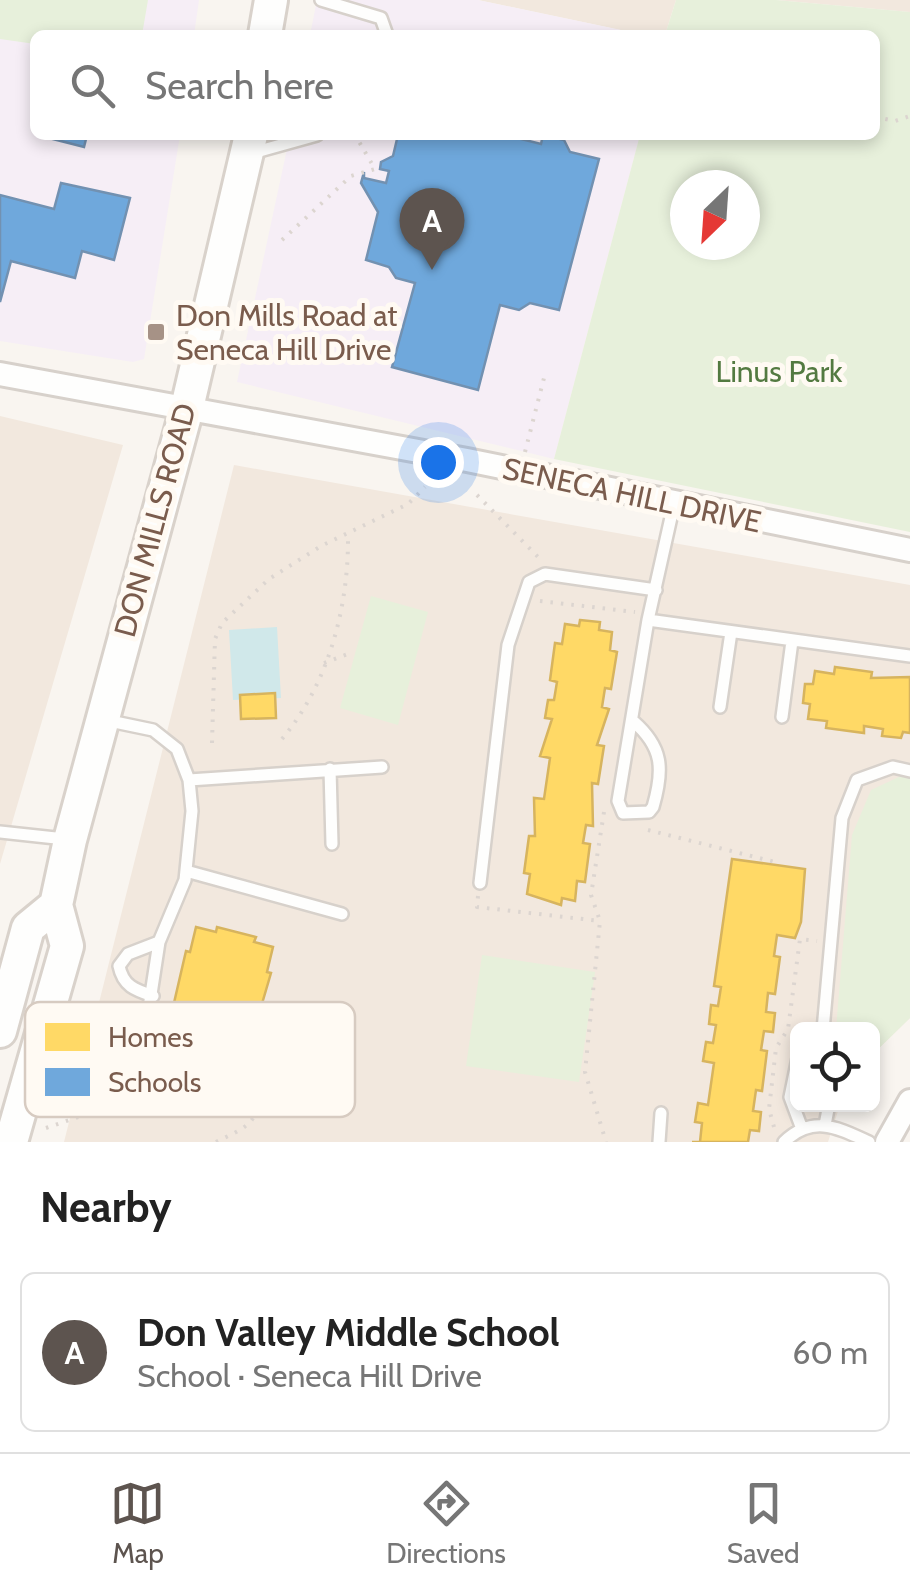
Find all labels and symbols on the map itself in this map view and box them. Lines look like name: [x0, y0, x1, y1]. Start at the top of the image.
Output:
north arrow: [670, 170, 760, 260]
pin: A: [400, 188, 464, 270]
place label: Don Mills Road at Seneca Hill Drive: [176, 297, 397, 368]
marker: Don Mills Road at Seneca Hill Drive: [145, 321, 167, 343]
park label: Linus Park: [715, 353, 843, 390]
street label: DON MILLS ROAD: [106, 399, 204, 641]
your location: [413, 437, 464, 488]
street label: SENECA HILL DRIVE: [499, 450, 765, 540]
legend: [25, 1002, 355, 1117]
text: Homes: [108, 1020, 193, 1054]
text: Schools: [108, 1065, 201, 1099]

